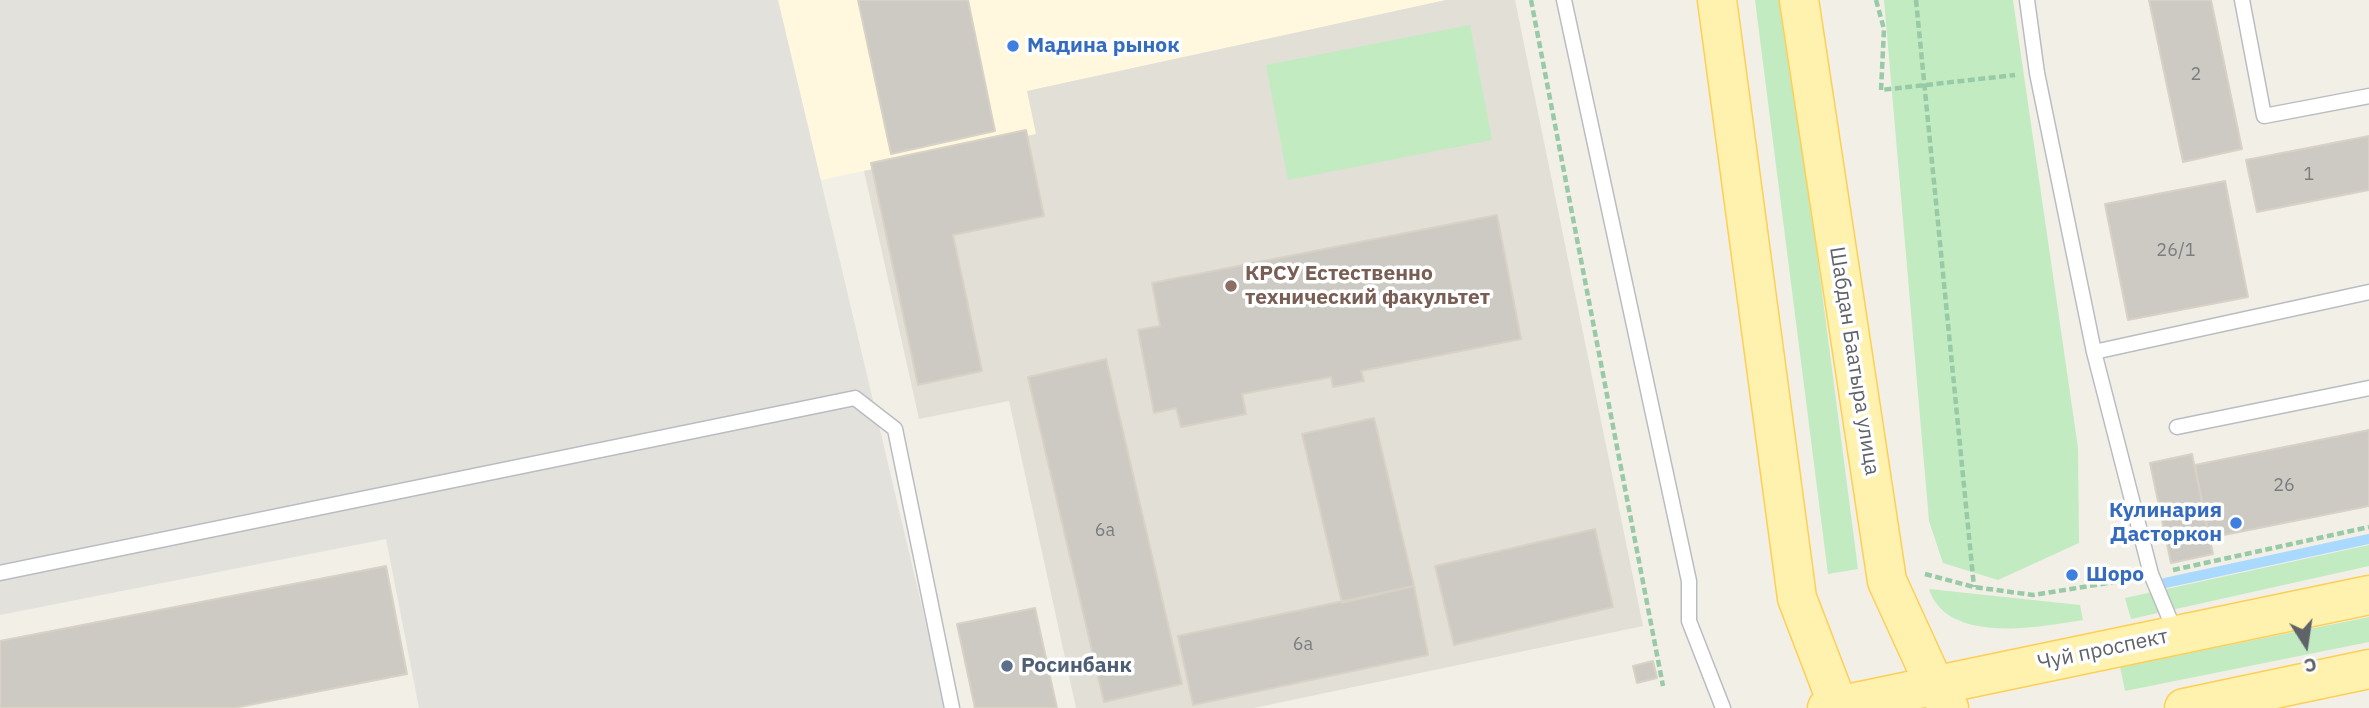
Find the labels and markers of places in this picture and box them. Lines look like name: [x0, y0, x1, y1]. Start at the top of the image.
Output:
place label: Мадина рынок: [1027, 33, 1180, 59]
marker: Мадина рынок: [1005, 38, 1021, 54]
place label: КРСУ Естественно технический факультет: [1245, 261, 1490, 311]
marker: КРСУ Естественно технический факультет: [1223, 278, 1239, 294]
place label: Кулинария Дасторкон: [2109, 498, 2222, 548]
marker: Кулинария Дасторкон: [2228, 515, 2244, 531]
place label: Шоро: [2086, 562, 2144, 588]
marker: Шоро: [2064, 567, 2080, 583]
place label: Росинбанк: [1021, 653, 1132, 679]
marker: Росинбанк: [999, 658, 1015, 674]

